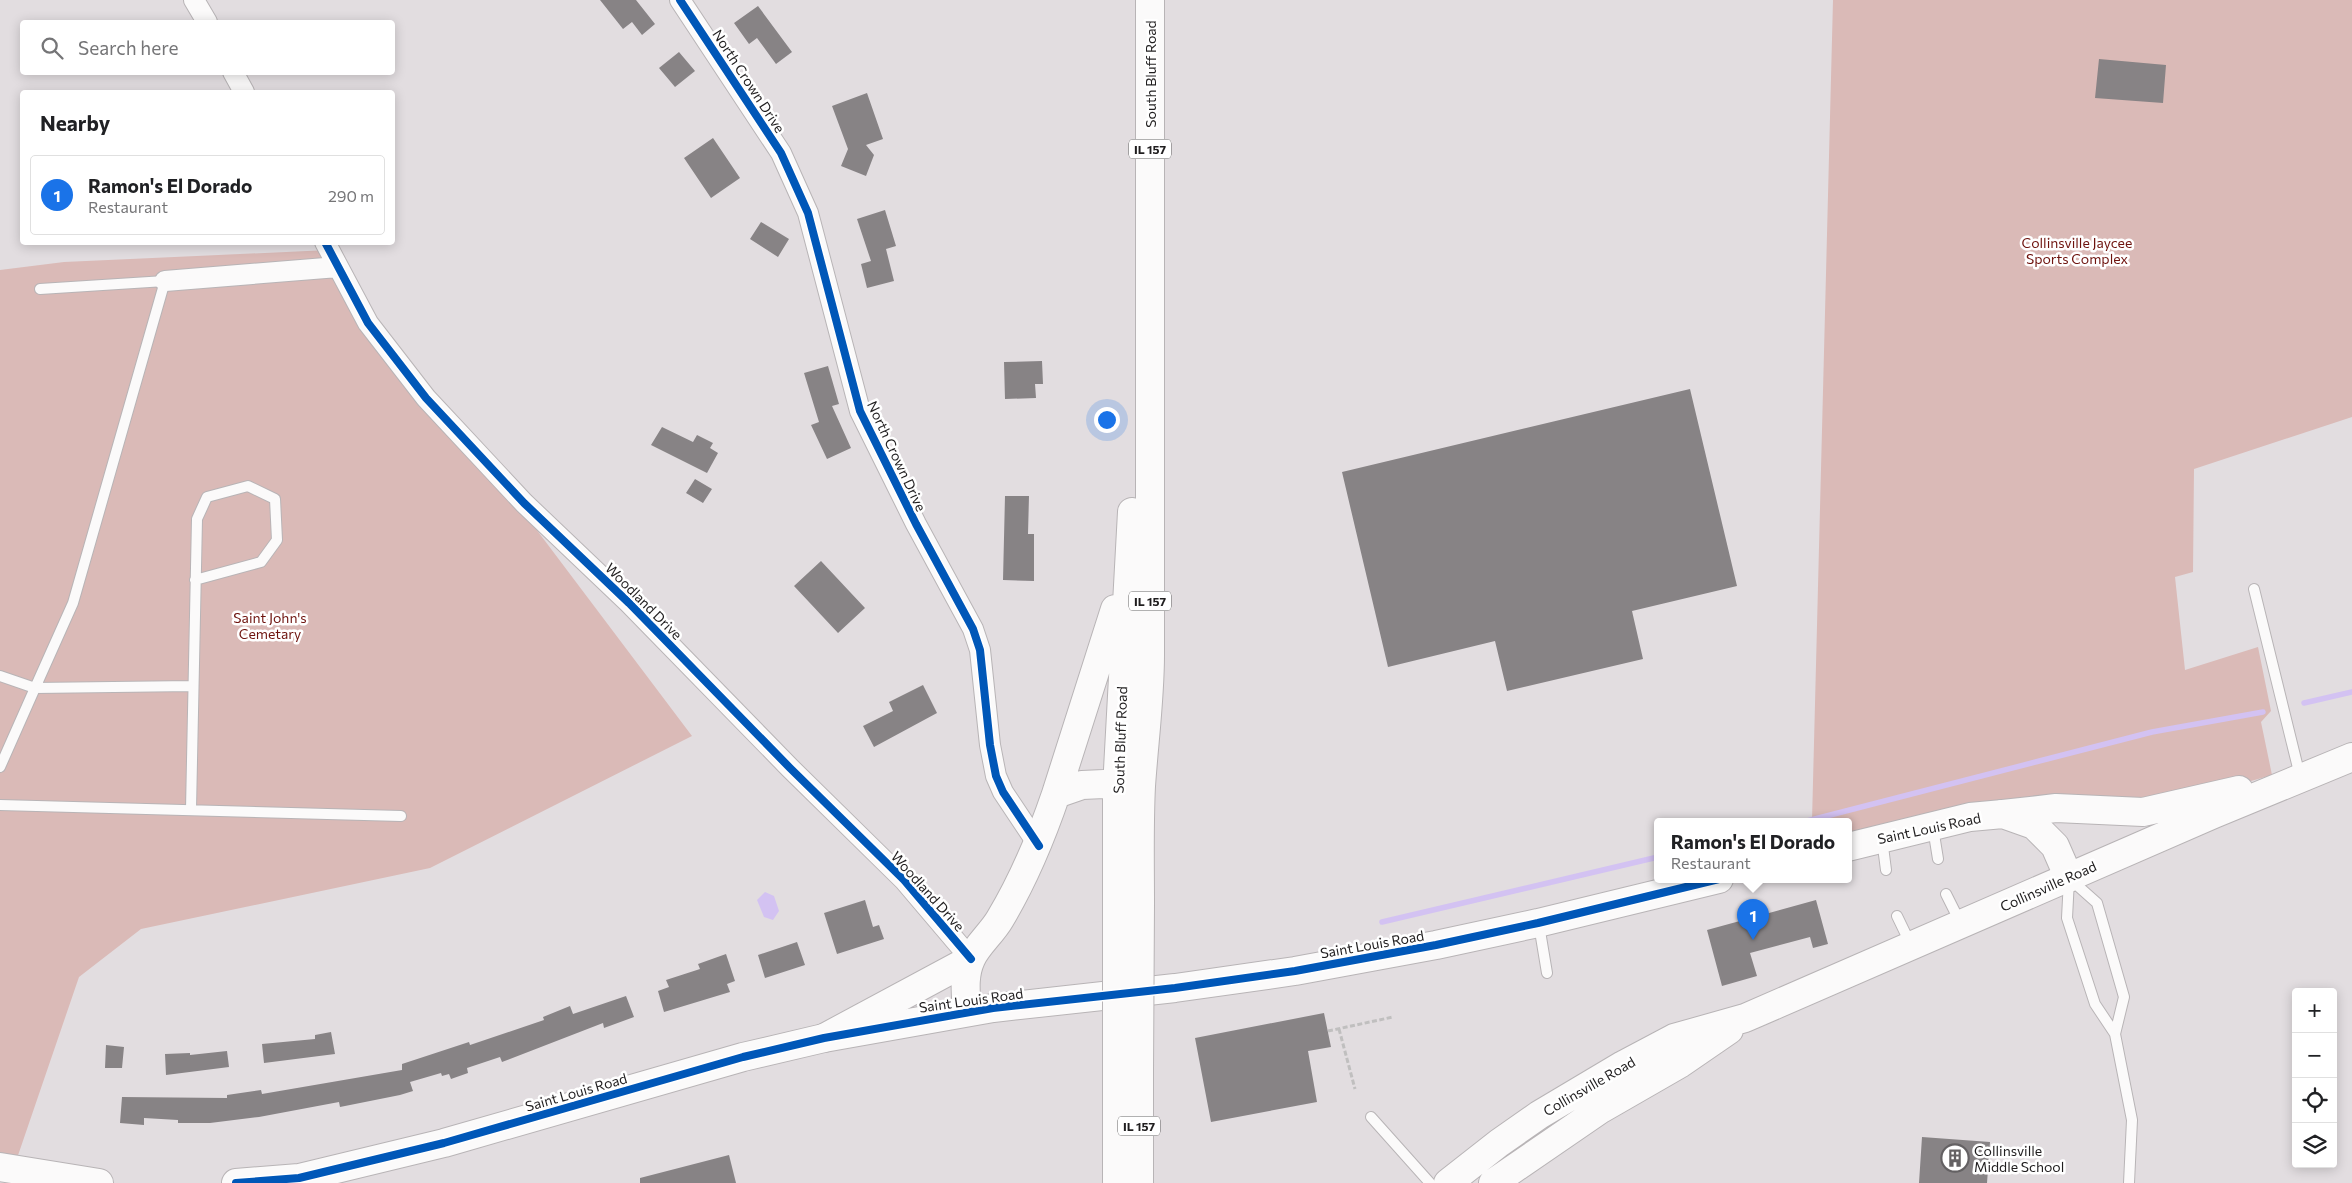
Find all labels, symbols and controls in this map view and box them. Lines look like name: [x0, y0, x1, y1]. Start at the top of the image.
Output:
search box: [20, 20, 395, 75]
street label: South Bluff Road: [1142, 20, 1159, 128]
street label: North Crown Drive: [709, 26, 789, 136]
icon: search: [38, 34, 66, 62]
text: Search here: [78, 36, 178, 59]
text: Nearby: [40, 110, 110, 135]
road number: IL 157: [1129, 140, 1171, 158]
text: Ramon's El Dorado: [88, 174, 252, 197]
text: 1: [53, 186, 61, 205]
text: 290 m: [328, 186, 374, 205]
text: Restaurant: [88, 197, 168, 216]
park label: Collinsville Jaycee Sports Complex: [2022, 234, 2132, 267]
street label: North Crown Drive: [864, 398, 930, 514]
your location: [1094, 407, 1120, 433]
street label: Woodland Drive: [602, 559, 686, 643]
road number: IL 157: [1129, 592, 1171, 610]
park label: Saint John's Cemetary: [233, 609, 307, 642]
street label: South Bluff Road: [1110, 686, 1130, 794]
street label: Saint Louis Road: [1876, 809, 1982, 847]
popup: [1654, 818, 1852, 883]
text: Ramon's El Dorado: [1671, 830, 1835, 853]
street label: Woodland Drive: [888, 848, 968, 934]
text: Restaurant: [1671, 853, 1751, 872]
street label: Collinsville Road: [1997, 857, 2099, 915]
pin: 1: [1737, 899, 1769, 940]
street label: Saint Louis Road: [1319, 927, 1425, 961]
street label: Saint Louis Road: [918, 984, 1024, 1016]
map controls: [2292, 988, 2337, 1168]
button: +: [2292, 988, 2337, 1033]
button: −: [2292, 1033, 2337, 1078]
street label: Collinsville Road: [1540, 1053, 1638, 1119]
street label: Saint Louis Road: [523, 1069, 629, 1115]
button: locate: [2292, 1078, 2337, 1123]
road number: IL 157: [1118, 1116, 1160, 1136]
button: layers: [2292, 1123, 2337, 1168]
place label: Collinsville Middle School: [1974, 1142, 2064, 1175]
building icon: Collinsville Middle School: [1940, 1143, 1970, 1173]

